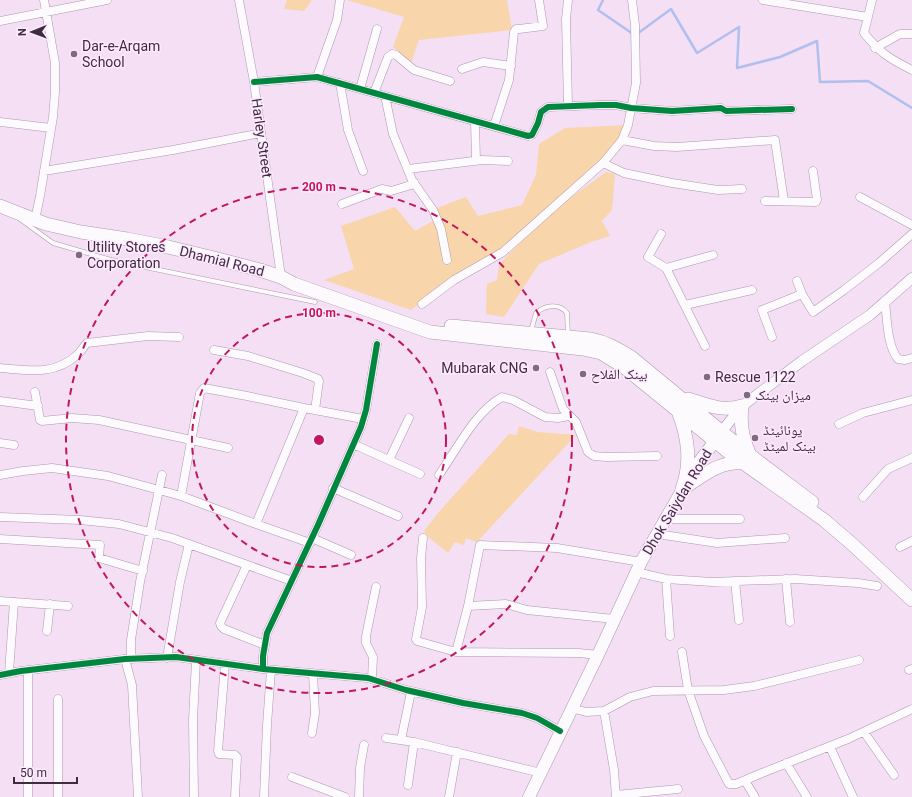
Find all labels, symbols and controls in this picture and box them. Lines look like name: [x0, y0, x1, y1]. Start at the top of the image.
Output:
north arrow: [12, 12, 52, 52]
text: N: [16, 28, 29, 36]
place label: Dar-e-Arqam School: [82, 38, 160, 70]
marker: Dar-e-Arqam School: [69, 49, 79, 59]
street label: Harley Street: [249, 97, 276, 179]
text: 200 m: [302, 180, 336, 194]
place label: Utility Stores Corporation: [87, 239, 166, 271]
street label: Dhamial Road: [178, 243, 266, 279]
marker: Utility Stores Corporation: [74, 250, 84, 260]
text: 100 m: [302, 306, 336, 320]
place label: Mubarak CNG: [441, 360, 528, 376]
marker: Mubarak CNG: [531, 363, 541, 373]
place label: بینک الفلاح: [591, 366, 648, 384]
marker: بینک الفلاح: [578, 369, 588, 379]
place label: Rescue 1122: [715, 369, 796, 385]
marker: Rescue 1122: [702, 372, 712, 382]
place label: میزان بینک: [755, 387, 811, 404]
marker: میزان بینک: [742, 390, 752, 400]
place label: یونائیٹڈ بینک لمیٹڈ: [763, 422, 816, 454]
centre of rings: [312, 433, 326, 447]
marker: یونائیٹڈ بینک لمیٹڈ: [750, 433, 760, 443]
street label: Dhok Saiydan Road: [639, 446, 715, 558]
scale bar: [14, 759, 77, 785]
text: 50 m: [20, 766, 47, 780]

